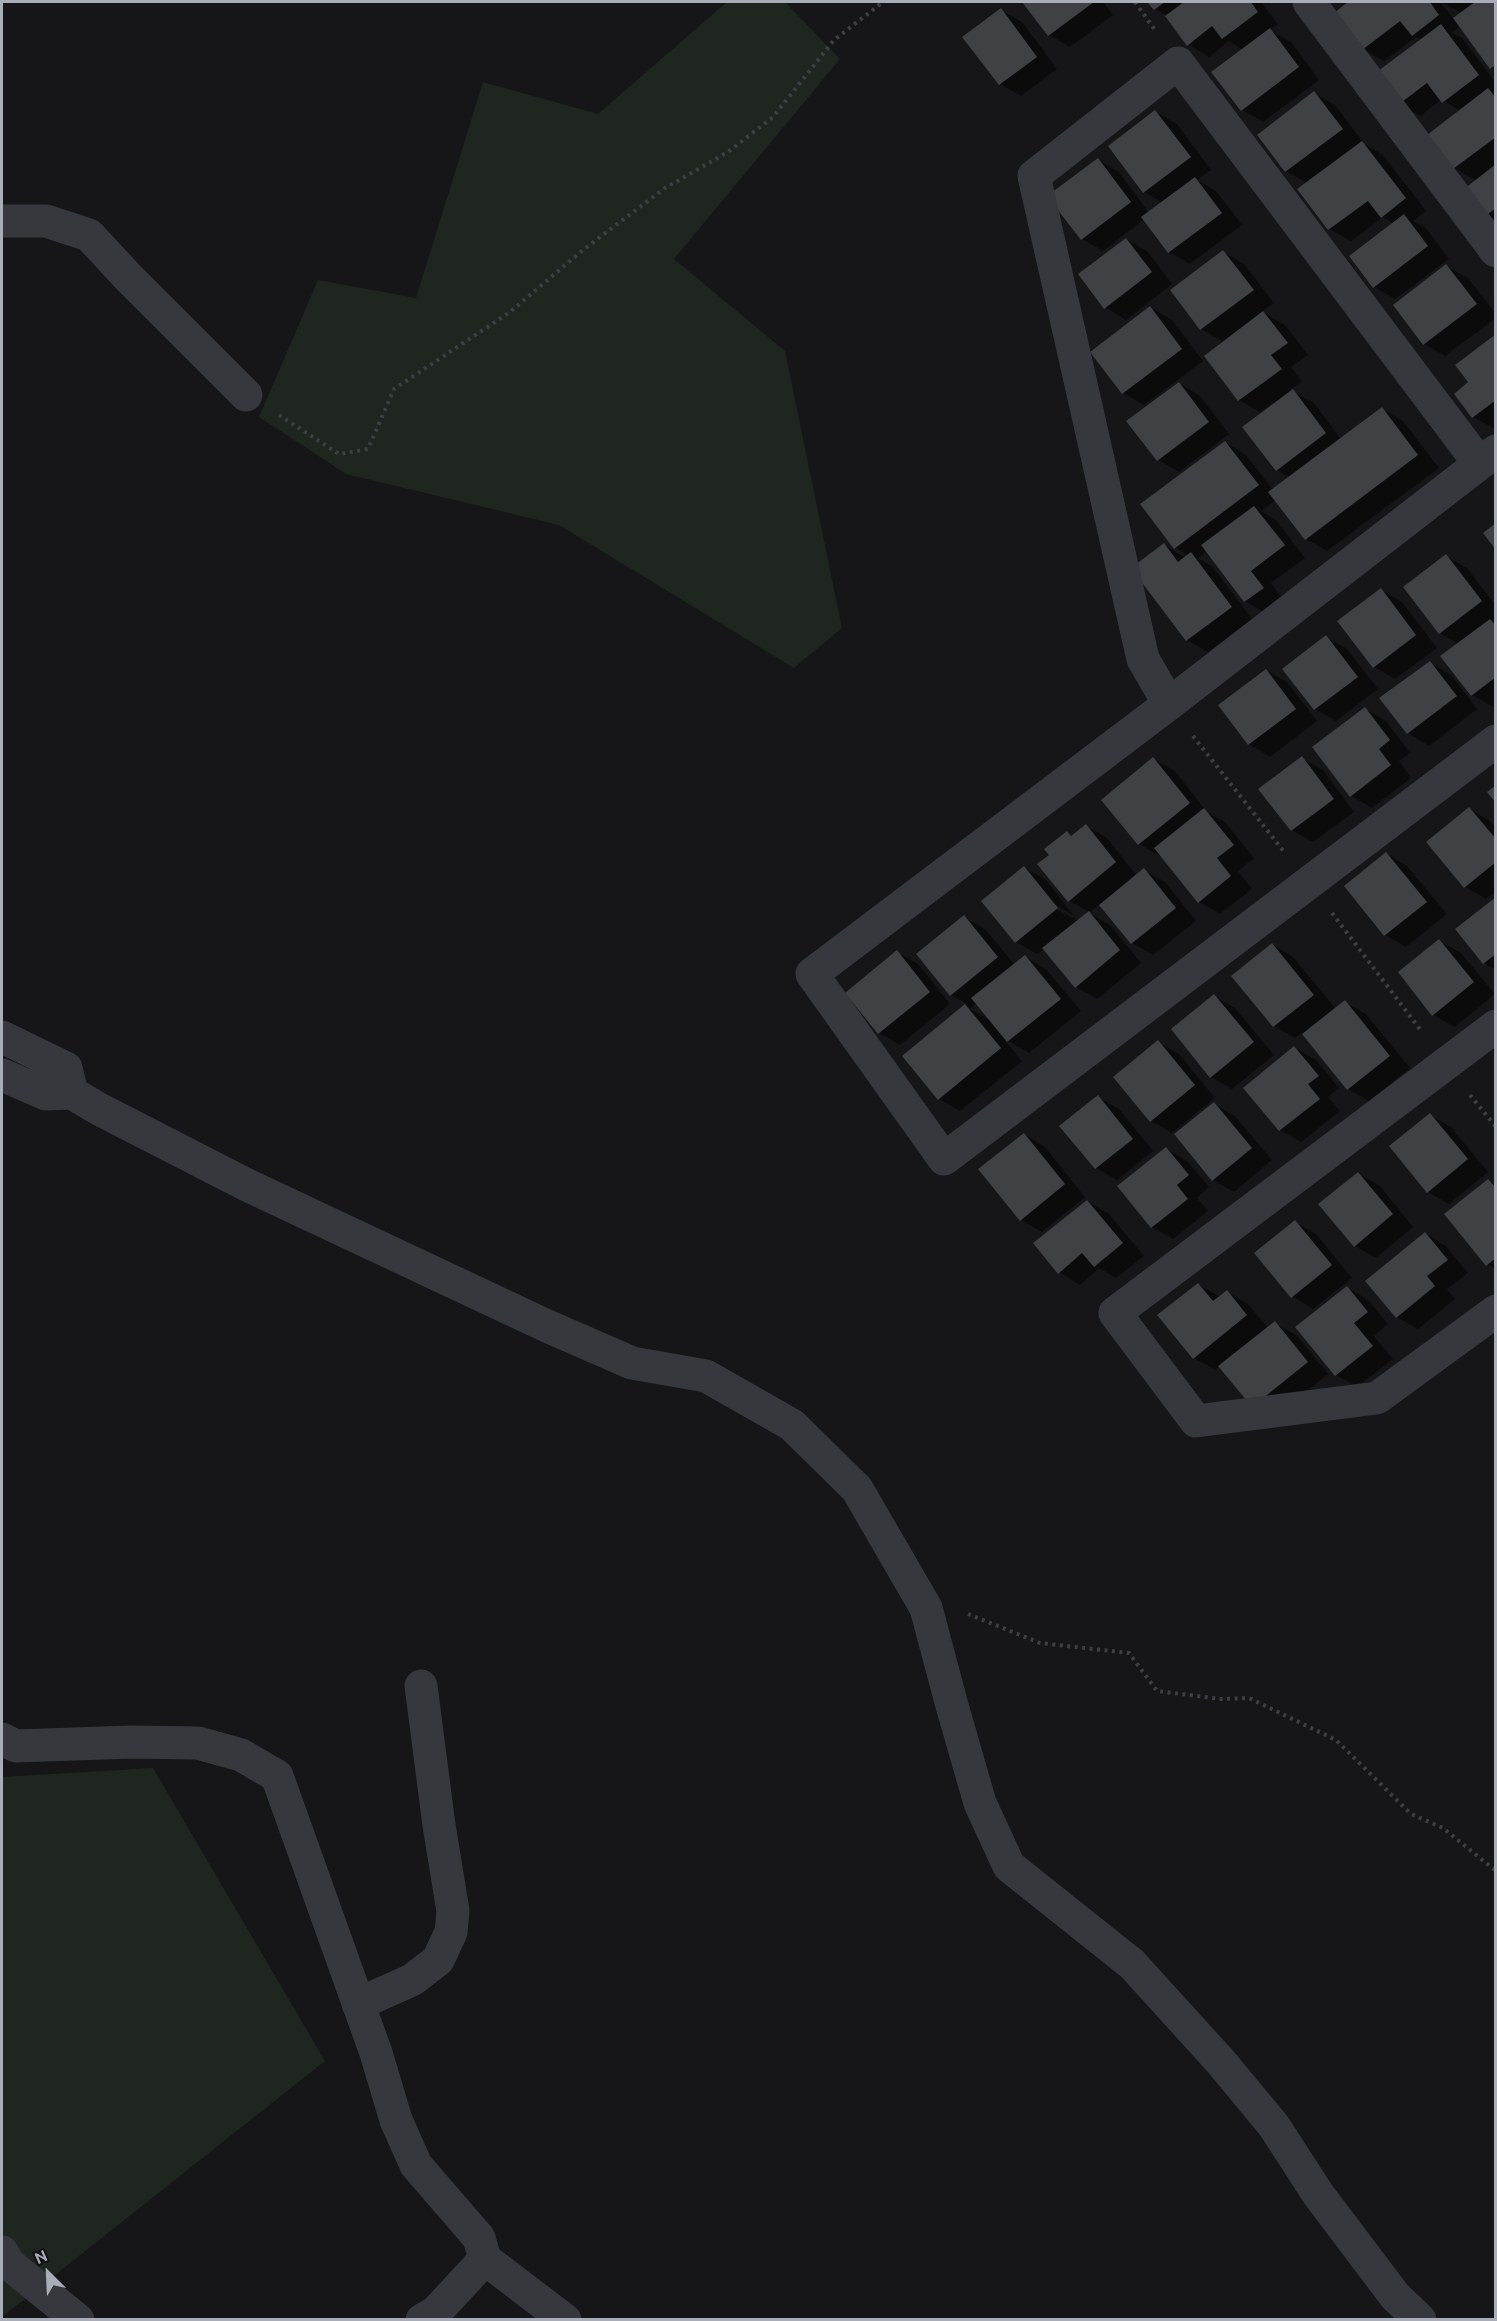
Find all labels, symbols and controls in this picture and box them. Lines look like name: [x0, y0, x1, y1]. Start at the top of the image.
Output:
north arrow: [18, 2243, 78, 2303]
text: N: [32, 2246, 50, 2267]

